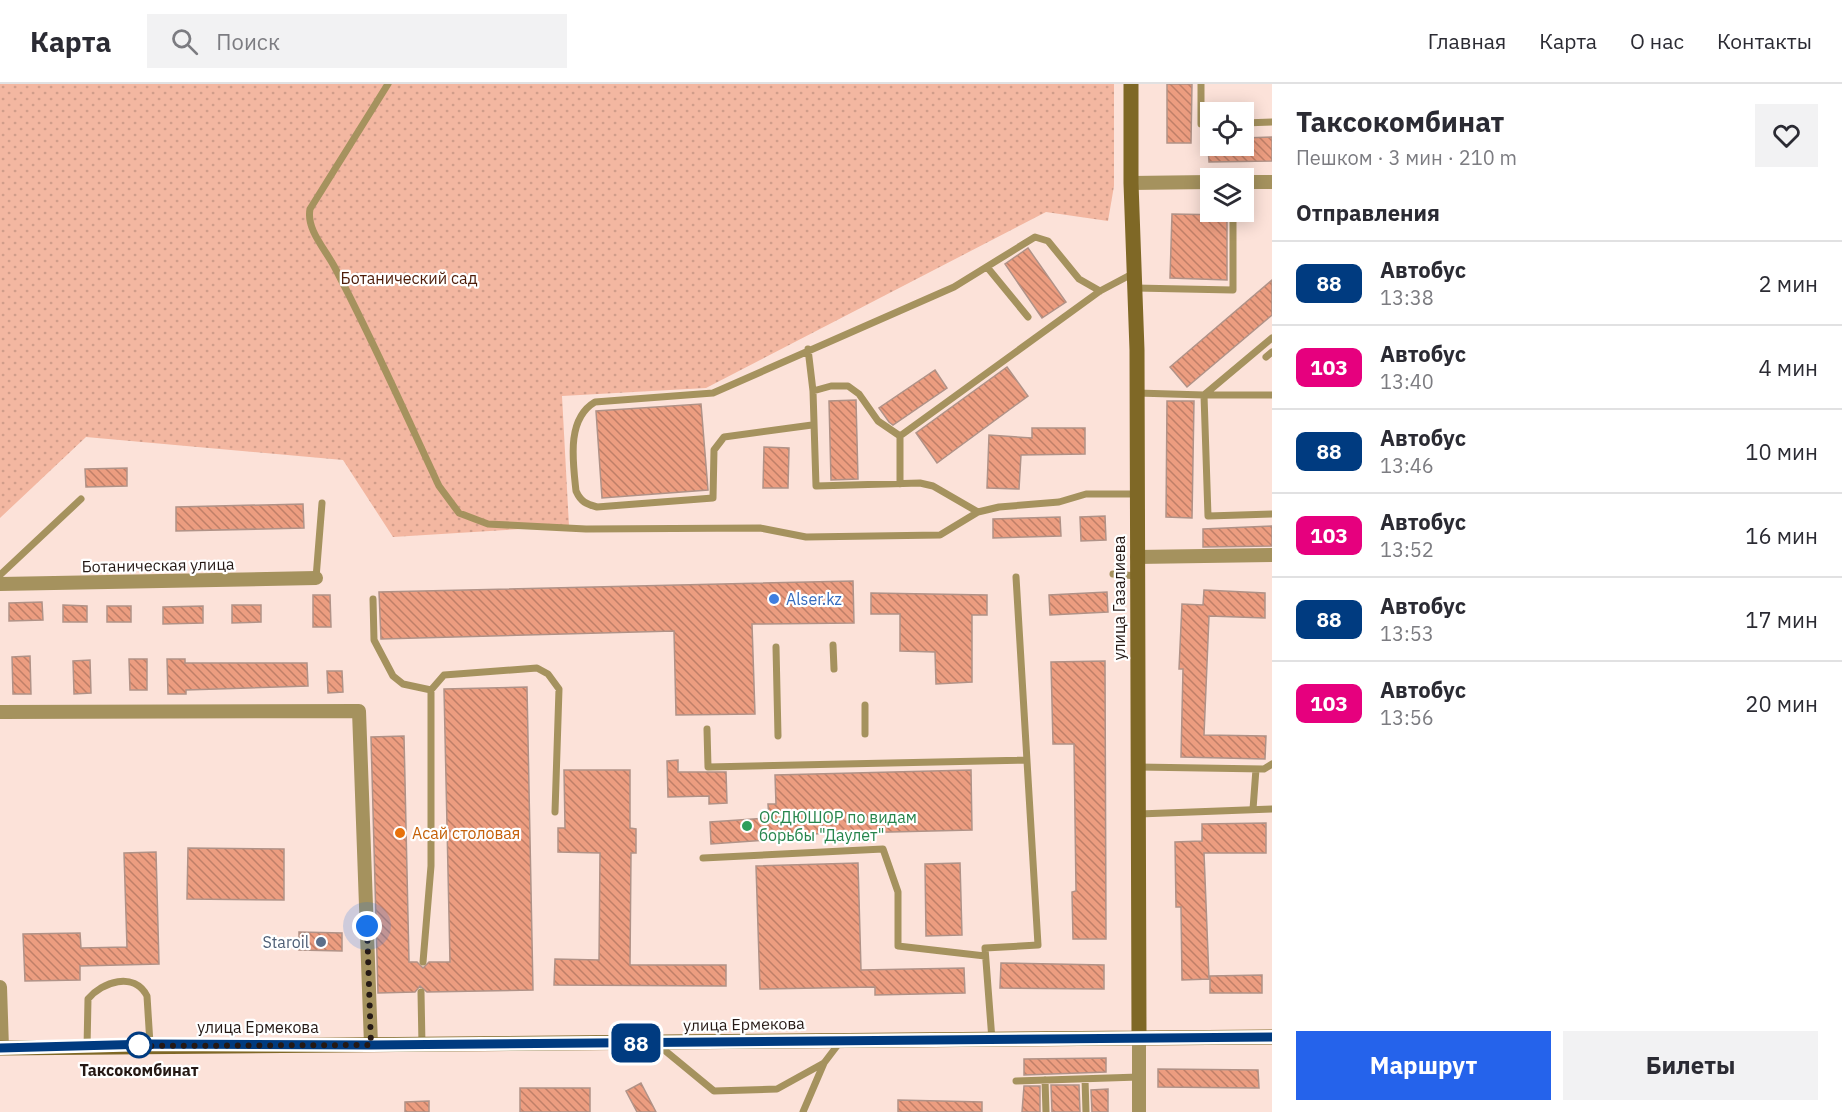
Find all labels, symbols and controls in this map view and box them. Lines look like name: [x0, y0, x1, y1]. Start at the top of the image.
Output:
search box: [147, 14, 567, 68]
text: Карта: [30, 23, 111, 60]
icon: search: [168, 25, 201, 58]
text: Поиск: [216, 27, 280, 56]
text: Главная: [1428, 27, 1506, 55]
text: Карта: [1539, 27, 1597, 55]
text: О нас: [1630, 27, 1684, 55]
text: Контакты: [1717, 27, 1812, 55]
map controls: [1200, 102, 1254, 222]
button: locate: [1200, 102, 1254, 156]
text: Таксокомбинат: [1296, 103, 1504, 140]
button: heart: [1755, 104, 1818, 167]
text: Пешком · 3 мин · 210 m: [1296, 144, 1517, 171]
button: layers: [1200, 168, 1254, 222]
text: Отправления: [1296, 198, 1440, 227]
text: Автобус: [1380, 255, 1466, 284]
park label: Ботанический сад: [341, 268, 478, 288]
text: 88: [1316, 269, 1342, 297]
text: 2 мин: [1758, 269, 1818, 298]
text: 13:38: [1380, 284, 1434, 311]
text: Автобус: [1380, 339, 1466, 368]
text: 103: [1310, 353, 1348, 381]
text: 4 мин: [1758, 353, 1818, 382]
text: 13:40: [1380, 368, 1434, 395]
text: Автобус: [1380, 423, 1466, 452]
text: 88: [1316, 437, 1342, 465]
text: 10 мин: [1745, 437, 1818, 466]
text: 13:46: [1380, 452, 1434, 479]
text: Автобус: [1380, 507, 1466, 536]
text: 103: [1310, 521, 1348, 549]
text: 16 мин: [1745, 521, 1818, 550]
street label: улица Газалиева: [1109, 535, 1129, 660]
text: 13:52: [1380, 536, 1434, 563]
street label: Ботаническая улица: [81, 554, 235, 576]
place label: Alser.kz: [786, 589, 842, 609]
text: Автобус: [1380, 591, 1466, 620]
marker: Alser.kz: [767, 592, 781, 606]
text: 88: [1316, 605, 1342, 633]
text: 17 мин: [1745, 605, 1818, 634]
text: 13:53: [1380, 620, 1434, 647]
text: Автобус: [1380, 675, 1466, 704]
text: 103: [1310, 689, 1348, 717]
text: 20 мин: [1745, 689, 1818, 718]
text: 13:56: [1380, 704, 1434, 731]
place label: ОСДЮШОР по видам борьбы "Даулет": [759, 807, 917, 845]
marker: ОСДЮШОР по видам борьбы "Даулет": [740, 819, 754, 833]
place label: Асай столовая: [412, 823, 520, 843]
marker: Асай столовая: [393, 826, 407, 840]
your location: [352, 911, 382, 941]
place label: Staroil: [262, 932, 309, 952]
marker: Staroil: [314, 935, 328, 949]
street label: улица Ермекова: [683, 1013, 805, 1035]
street label: улица Ермекова: [197, 1017, 319, 1037]
line badge: 88: [609, 1024, 663, 1062]
text: 88: [623, 1029, 649, 1057]
button: Маршрут: [1296, 1031, 1551, 1100]
button: Билеты: [1563, 1031, 1818, 1100]
marker: Таксокомбинат: [126, 1032, 152, 1058]
place label: Таксокомбинат: [79, 1060, 199, 1080]

